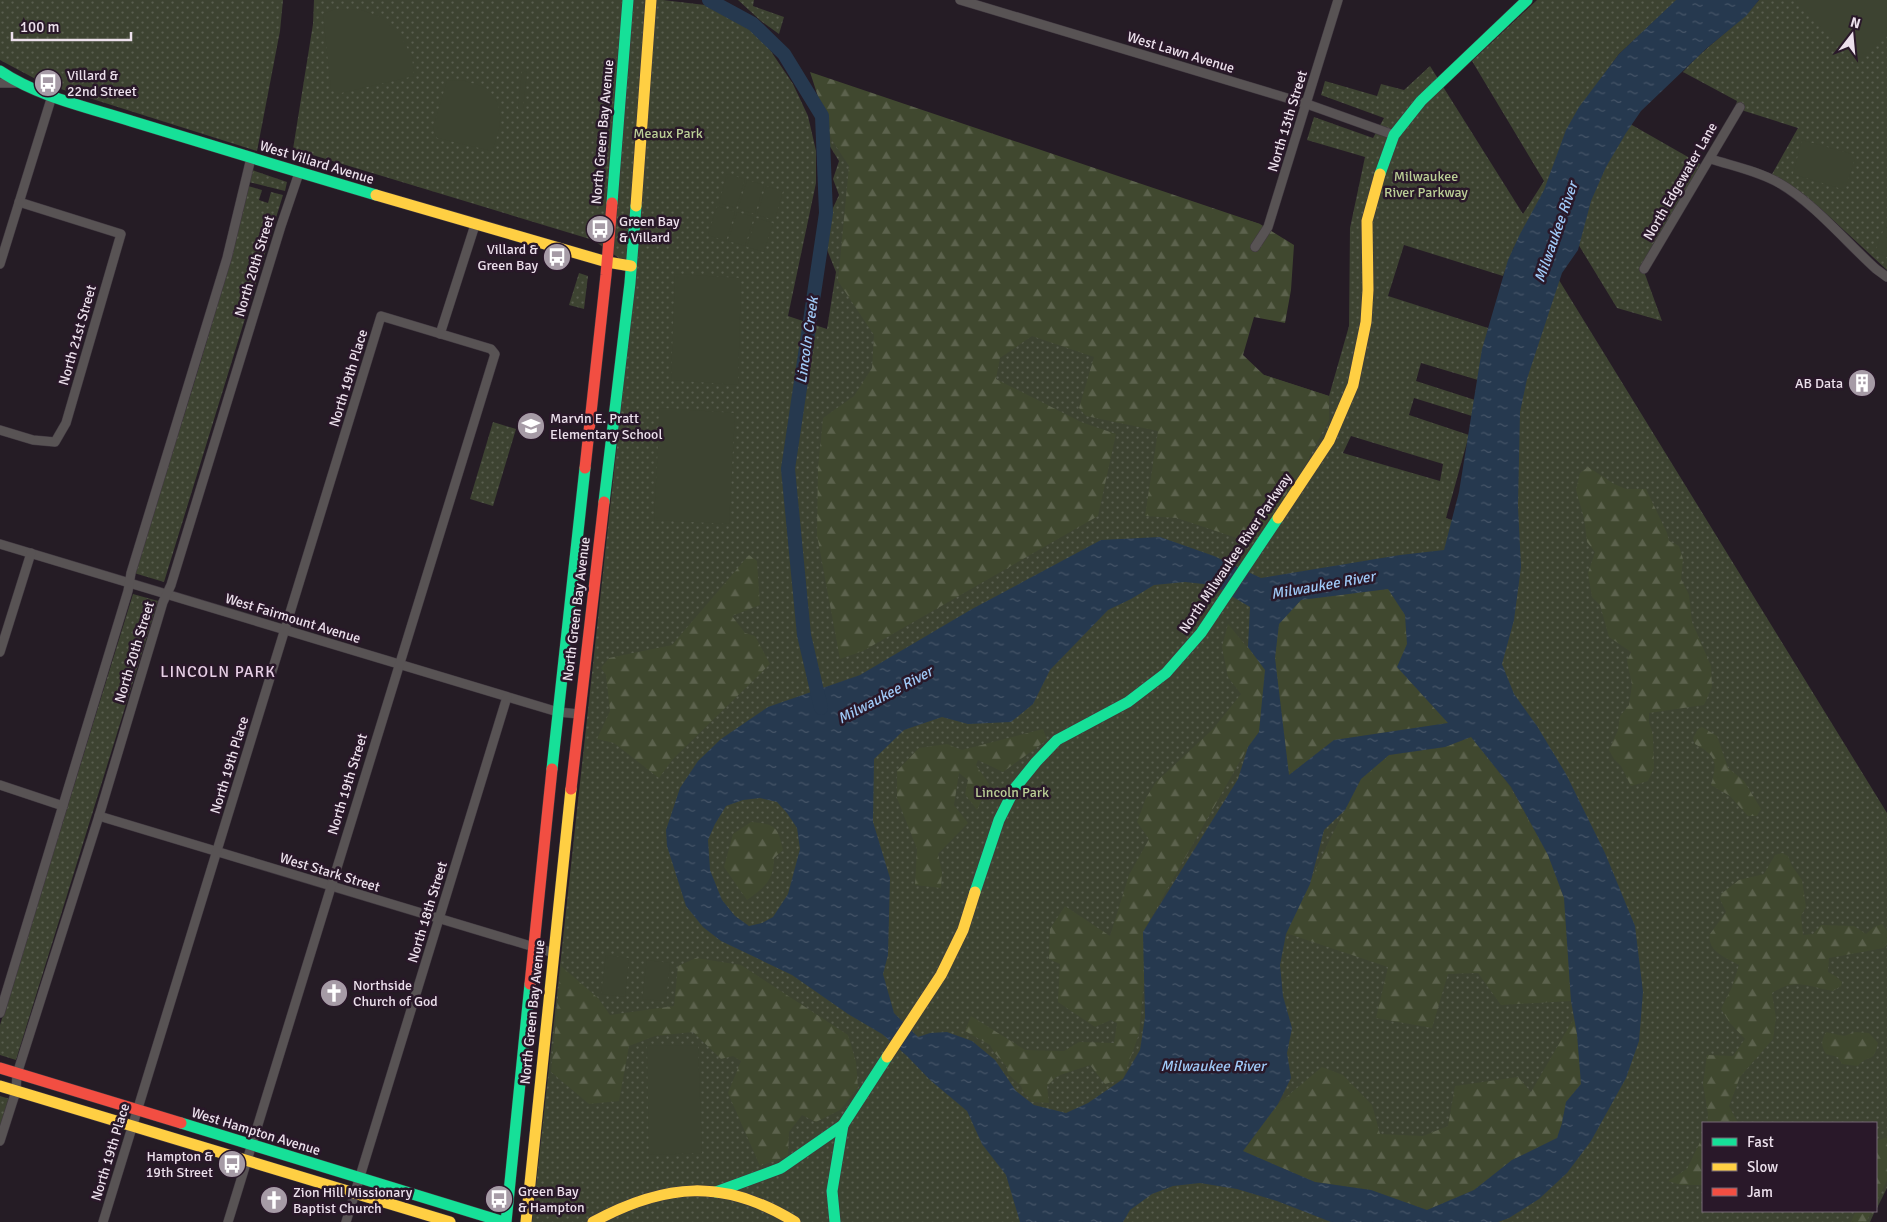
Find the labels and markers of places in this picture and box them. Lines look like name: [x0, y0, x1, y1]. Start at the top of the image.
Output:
place label: Villard & 22nd Street: [67, 67, 137, 100]
bus stop icon: Villard & 22nd Street: [33, 68, 63, 98]
place label: Green Bay & Villard: [619, 213, 680, 246]
bus stop icon: Green Bay & Villard: [585, 214, 615, 244]
place label: Villard & Green Bay: [477, 241, 538, 274]
bus stop icon: Villard & Green Bay: [542, 242, 572, 272]
building icon: AB Data: [1847, 368, 1877, 398]
place label: AB Data: [1795, 375, 1843, 392]
place label: Marvin E. Pratt Elementary School: [550, 410, 663, 443]
school or university icon: Marvin E. Pratt Elementary School: [516, 411, 546, 441]
place label: Northside Church of God: [353, 977, 438, 1010]
church icon: Northside Church of God: [319, 978, 349, 1008]
place label: Hampton & 19th Street: [146, 1148, 213, 1181]
bus stop icon: Hampton & 19th Street: [217, 1149, 247, 1179]
place label: Green Bay & Hampton: [518, 1183, 585, 1216]
place label: Zion Hill Missionary Baptist Church: [293, 1184, 413, 1217]
bus stop icon: Green Bay & Hampton: [484, 1184, 514, 1214]
church icon: Zion Hill Missionary Baptist Church: [259, 1185, 289, 1215]

